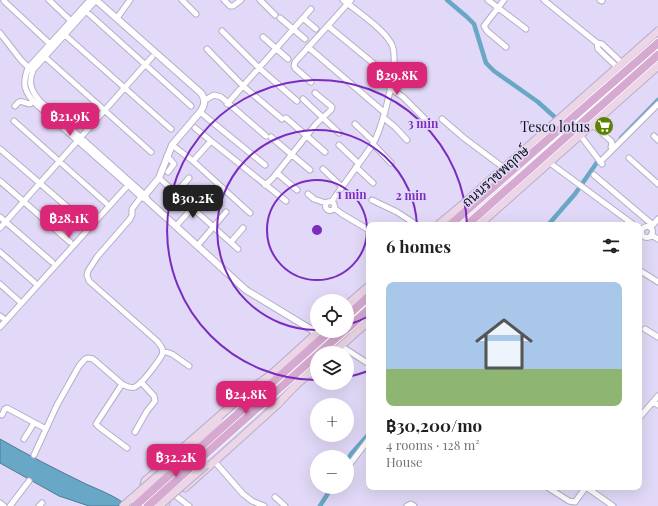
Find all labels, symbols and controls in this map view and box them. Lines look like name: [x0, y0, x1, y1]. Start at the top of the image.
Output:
pin: ฿29.8K: [364, 62, 430, 96]
text: ฿29.8K: [376, 66, 418, 83]
pin: ฿21.9K: [37, 103, 103, 137]
text: ฿21.9K: [50, 107, 90, 124]
text: 3 min: [408, 115, 439, 131]
supermarket icon: Tesco lotus: [593, 115, 615, 137]
place label: Tesco lotus: [520, 117, 590, 136]
street label: ถนนราชพฤกษ์: [458, 141, 533, 211]
pin: ฿30.2K: [160, 185, 226, 219]
text: 1 min: [337, 186, 367, 202]
text: 2 min: [396, 187, 427, 203]
text: ฿30.2K: [172, 189, 214, 206]
pin: ฿28.1K: [36, 205, 102, 239]
text: ฿28.1K: [49, 209, 89, 226]
centre of rings: [310, 223, 324, 237]
text: 6 homes: [386, 235, 451, 257]
icon: filters: [600, 235, 622, 257]
map controls: [310, 294, 354, 494]
button: locate: [310, 294, 354, 338]
icon: home: [468, 308, 540, 380]
button: layers: [310, 346, 354, 390]
pin: ฿24.8K: [213, 381, 279, 415]
text: ฿24.8K: [225, 385, 267, 402]
button: +: [310, 398, 354, 442]
text: ฿30,200/mo: [386, 414, 482, 436]
text: 4 rooms · 128 m²: [386, 436, 480, 453]
pin: ฿32.2K: [143, 444, 209, 478]
text: ฿32.2K: [156, 448, 196, 465]
button: −: [310, 450, 354, 494]
text: House: [386, 453, 423, 470]

